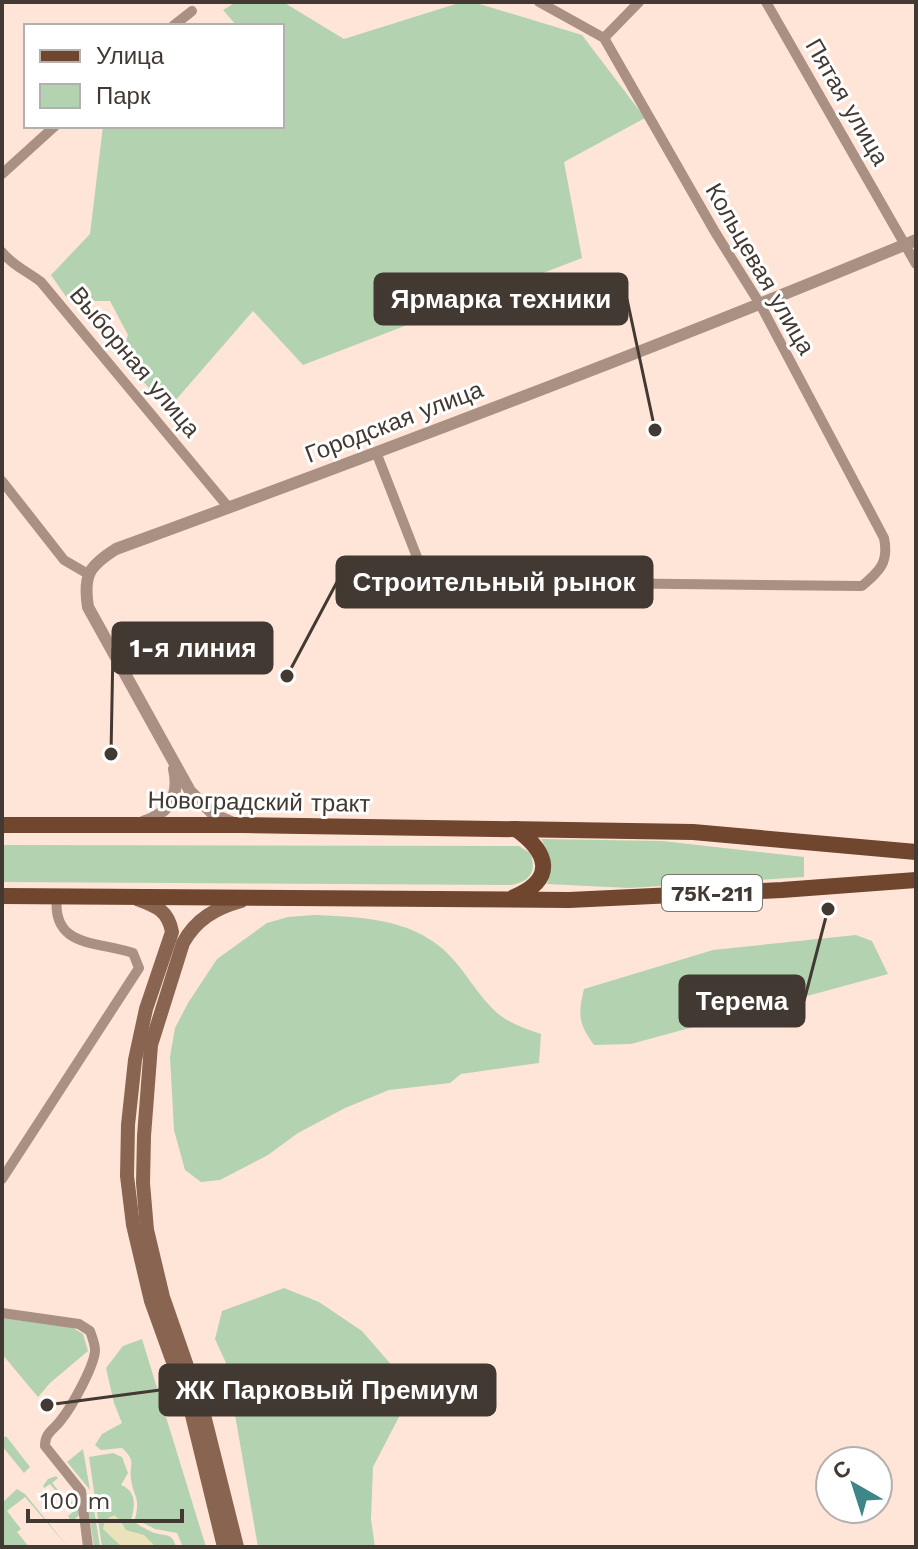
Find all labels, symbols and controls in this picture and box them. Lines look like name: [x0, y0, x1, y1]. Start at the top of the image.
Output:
legend: [24, 24, 284, 128]
street label: Пятая улица: [800, 34, 895, 171]
text: Улица: [96, 42, 165, 70]
text: Парк: [96, 82, 151, 110]
street label: Кольцевая улица: [700, 178, 821, 360]
callout: Ярмарка техники: [375, 274, 627, 324]
street label: Выборная улица: [64, 281, 206, 443]
text: Ярмарка техники: [391, 284, 611, 314]
street label: Городская улица: [301, 375, 488, 469]
callout: Строительный рынок: [337, 557, 652, 607]
text: Строительный рынок: [353, 567, 636, 597]
callout: 1-я линия: [113, 623, 272, 673]
text: 1-я линия: [130, 633, 256, 663]
street label: Новоградский тракт: [147, 786, 371, 818]
road number: 75К-211: [662, 875, 762, 911]
callout: Терема: [680, 976, 804, 1026]
text: Терема: [696, 986, 789, 1016]
callout: ЖК Парковый Премиум: [160, 1365, 495, 1415]
text: ЖК Парковый Премиум: [174, 1375, 479, 1405]
north arrow: [814, 1445, 894, 1525]
text: С: [828, 1455, 856, 1485]
scale bar: [28, 1473, 182, 1523]
text: 100 m: [40, 1487, 110, 1515]

